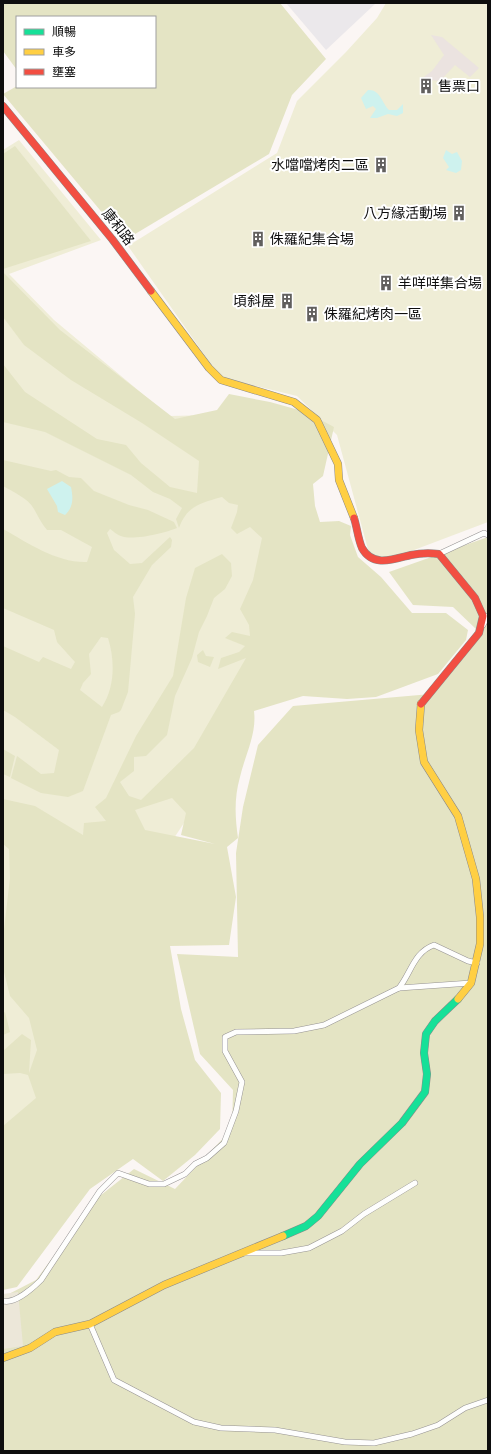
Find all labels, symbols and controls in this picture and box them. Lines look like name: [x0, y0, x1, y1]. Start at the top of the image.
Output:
legend: [16, 16, 156, 88]
text: 順暢: [52, 25, 76, 39]
text: 車多: [52, 45, 76, 59]
text: 壅塞: [52, 65, 76, 79]
building icon: 售票口: [417, 77, 435, 95]
place label: 售票口: [438, 78, 480, 95]
building icon: 水噹噹烤肉二區: [372, 156, 390, 174]
place label: 水噹噹烤肉二區: [271, 157, 369, 174]
building icon: 八方緣活動場: [450, 204, 468, 222]
street label: 康和路: [98, 205, 138, 249]
place label: 八方緣活動場: [363, 205, 447, 222]
building icon: 侏羅紀集合場: [249, 230, 267, 248]
place label: 侏羅紀集合場: [270, 231, 354, 248]
building icon: 羊咩咩集合場: [377, 274, 395, 292]
place label: 羊咩咩集合場: [398, 275, 482, 292]
building icon: 頃斜屋: [278, 292, 296, 310]
place label: 頃斜屋: [233, 293, 275, 310]
building icon: 侏羅紀烤肉一區: [303, 305, 321, 323]
place label: 侏羅紀烤肉一區: [324, 306, 422, 323]

